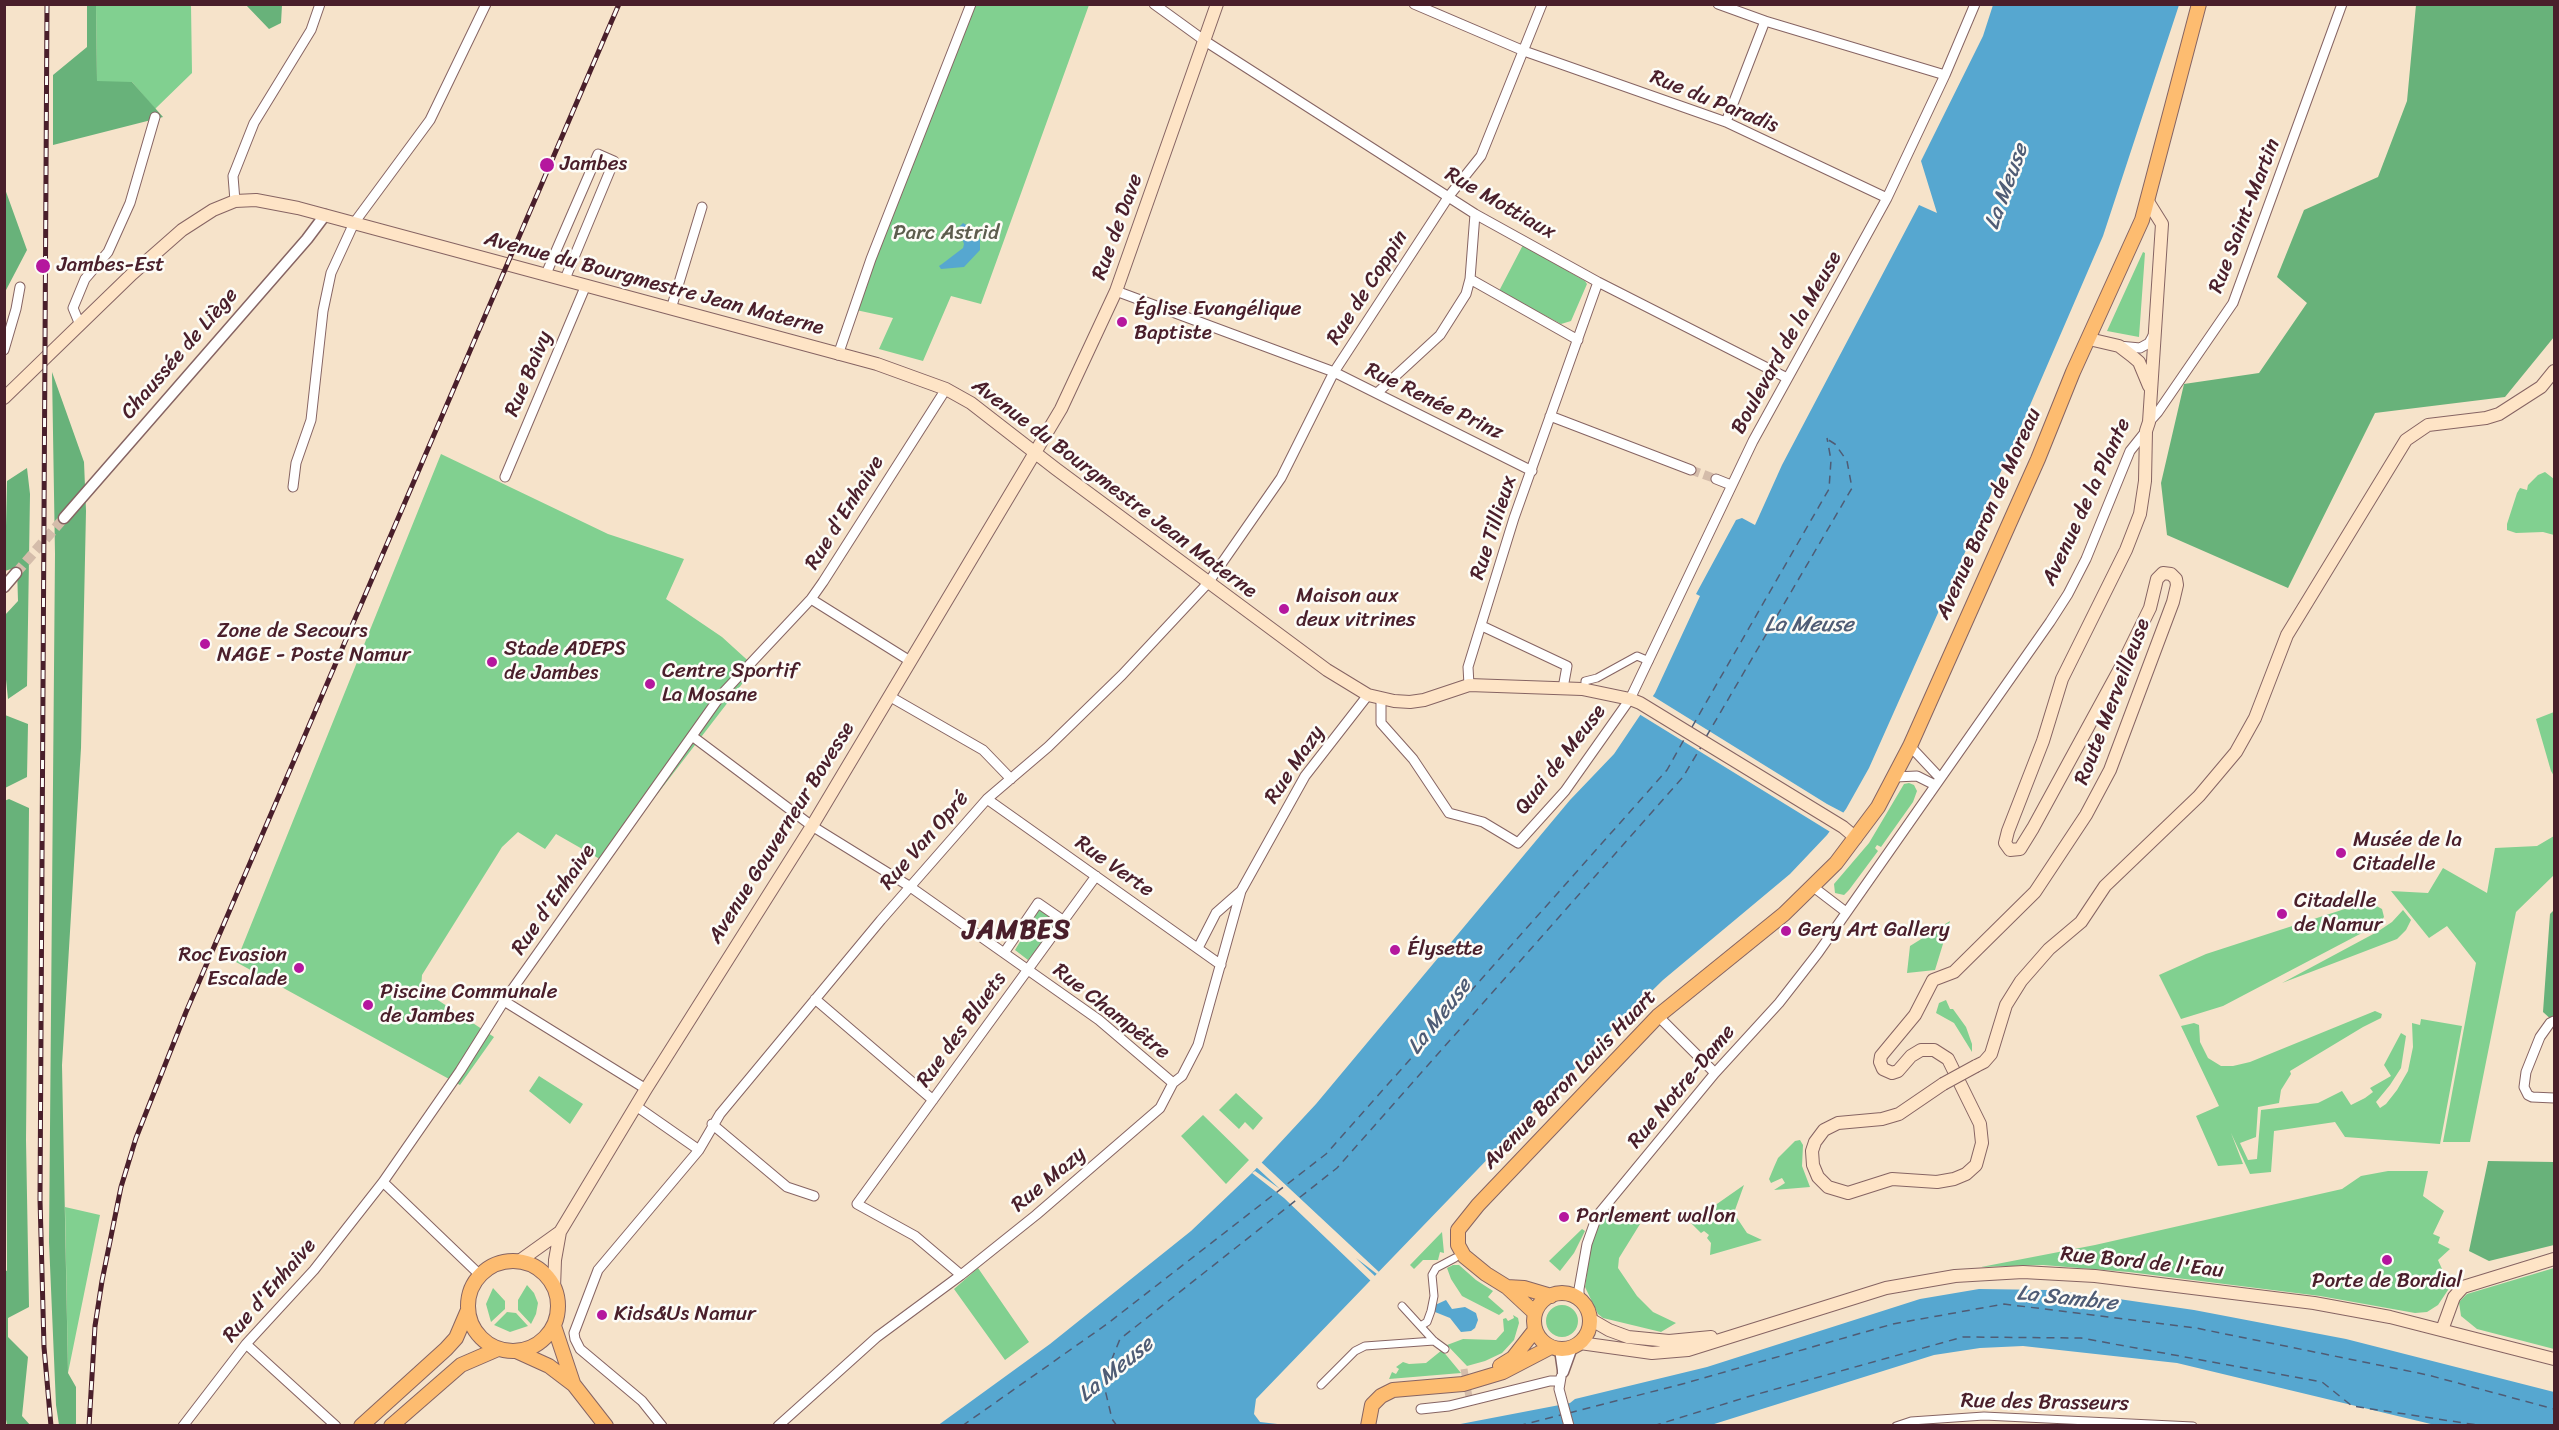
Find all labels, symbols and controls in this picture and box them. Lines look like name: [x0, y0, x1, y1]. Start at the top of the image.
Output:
street label: Rue du Paradis: [1646, 65, 1782, 139]
street label: Rue Saint-Martin: [2204, 135, 2286, 297]
water label: La Meuse: [1979, 141, 2035, 233]
place label: Jambes: [560, 152, 627, 178]
marker: Jambes: [538, 156, 556, 174]
street label: Rue Mottiaux: [1440, 162, 1560, 246]
street label: Rue de Dave: [1087, 170, 1149, 284]
park label: Parc Astrid: [893, 221, 999, 247]
street label: Avenue du Bourgmestre Jean Materne: [482, 226, 826, 342]
street label: Rue de Coppin: [1322, 226, 1414, 350]
street label: Boulevard de la Meuse: [1726, 247, 1848, 439]
place label: Jambes-Est: [57, 253, 164, 279]
marker: Jambes-Est: [34, 257, 52, 275]
street label: Chaussée de Liège: [116, 283, 244, 425]
place label: Église Evangélique Baptiste: [1134, 297, 1302, 347]
marker: Église Evangélique Baptiste: [1115, 315, 1129, 329]
street label: Rue Baivy: [500, 327, 558, 421]
street label: Rue Renée Prinz: [1361, 358, 1507, 446]
street label: Avenue du Bourgmestre Jean Materne: [967, 374, 1261, 604]
street label: Avenue Baron de Moreau: [1931, 404, 2047, 624]
street label: Avenue de la Plante: [2037, 414, 2137, 590]
street label: Rue d'Enhaive: [800, 451, 890, 575]
street label: Rue Tillieux: [1465, 473, 1523, 583]
place label: Maison aux deux vitrines: [1296, 584, 1416, 634]
marker: Maison aux deux vitrines: [1277, 602, 1291, 616]
water label: La Meuse: [1765, 612, 1853, 638]
street label: Route Merveilleuse: [2070, 615, 2156, 789]
place label: Zone de Secours NAGE - Poste Namur: [217, 619, 410, 669]
marker: Zone de Secours NAGE - Poste Namur: [198, 637, 212, 651]
place label: Stade ADEPS de Jambes: [504, 637, 626, 687]
marker: Stade ADEPS de Jambes: [485, 655, 499, 669]
place label: Centre Sportif La Mosane: [662, 659, 798, 709]
marker: Centre Sportif La Mosane: [643, 677, 657, 691]
street label: Quai de Meuse: [1510, 700, 1612, 820]
street label: Avenue Gouverneur Bovesse: [703, 718, 861, 948]
street label: Rue Mazy: [1260, 721, 1330, 809]
street label: Rue Van Opré: [875, 786, 975, 896]
place label: Musée de la Citadelle: [2353, 828, 2462, 878]
street label: Rue Verte: [1070, 831, 1158, 903]
street label: Rue d'Enhaive: [507, 840, 601, 960]
marker: Musée de la Citadelle: [2334, 846, 2348, 860]
place label: Citadelle de Namur: [2294, 889, 2382, 939]
marker: Citadelle de Namur: [2275, 907, 2289, 921]
district label: JAMBES: [961, 915, 1073, 947]
place label: Gery Art Gallery: [1798, 918, 1950, 944]
marker: Gery Art Gallery: [1779, 924, 1793, 938]
place label: Élysette: [1407, 937, 1483, 963]
place label: Roc Evasion Escalade: [178, 943, 287, 993]
marker: Élysette: [1388, 943, 1402, 957]
street label: Rue Champêtre: [1047, 959, 1175, 1065]
marker: Roc Evasion Escalade: [292, 961, 306, 975]
street label: Rue des Bluets: [912, 967, 1012, 1093]
water label: La Meuse: [1402, 974, 1478, 1060]
place label: Piscine Communale de Jambes: [380, 980, 557, 1030]
street label: Avenue Baron Louis Huart: [1478, 985, 1662, 1175]
marker: Piscine Communale de Jambes: [361, 998, 375, 1012]
street label: Rue Notre-Dame: [1623, 1020, 1741, 1154]
street label: Rue Mazy: [1007, 1142, 1091, 1218]
place label: Parlement wallon: [1576, 1204, 1736, 1230]
marker: Parlement wallon: [1557, 1210, 1571, 1224]
street label: Rue d'Enhaive: [218, 1234, 322, 1348]
street label: Rue Bord de l'Eau: [2059, 1242, 2225, 1284]
marker: Porte de Bordial: [2380, 1253, 2394, 1267]
place label: Porte de Bordial: [2312, 1269, 2462, 1295]
water label: La Sambre: [2016, 1281, 2118, 1317]
place label: Kids&Us Namur: [614, 1302, 756, 1328]
marker: Kids&Us Namur: [595, 1308, 609, 1322]
water label: La Meuse: [1073, 1332, 1159, 1408]
street label: Rue des Brasseurs: [1961, 1389, 2129, 1417]

